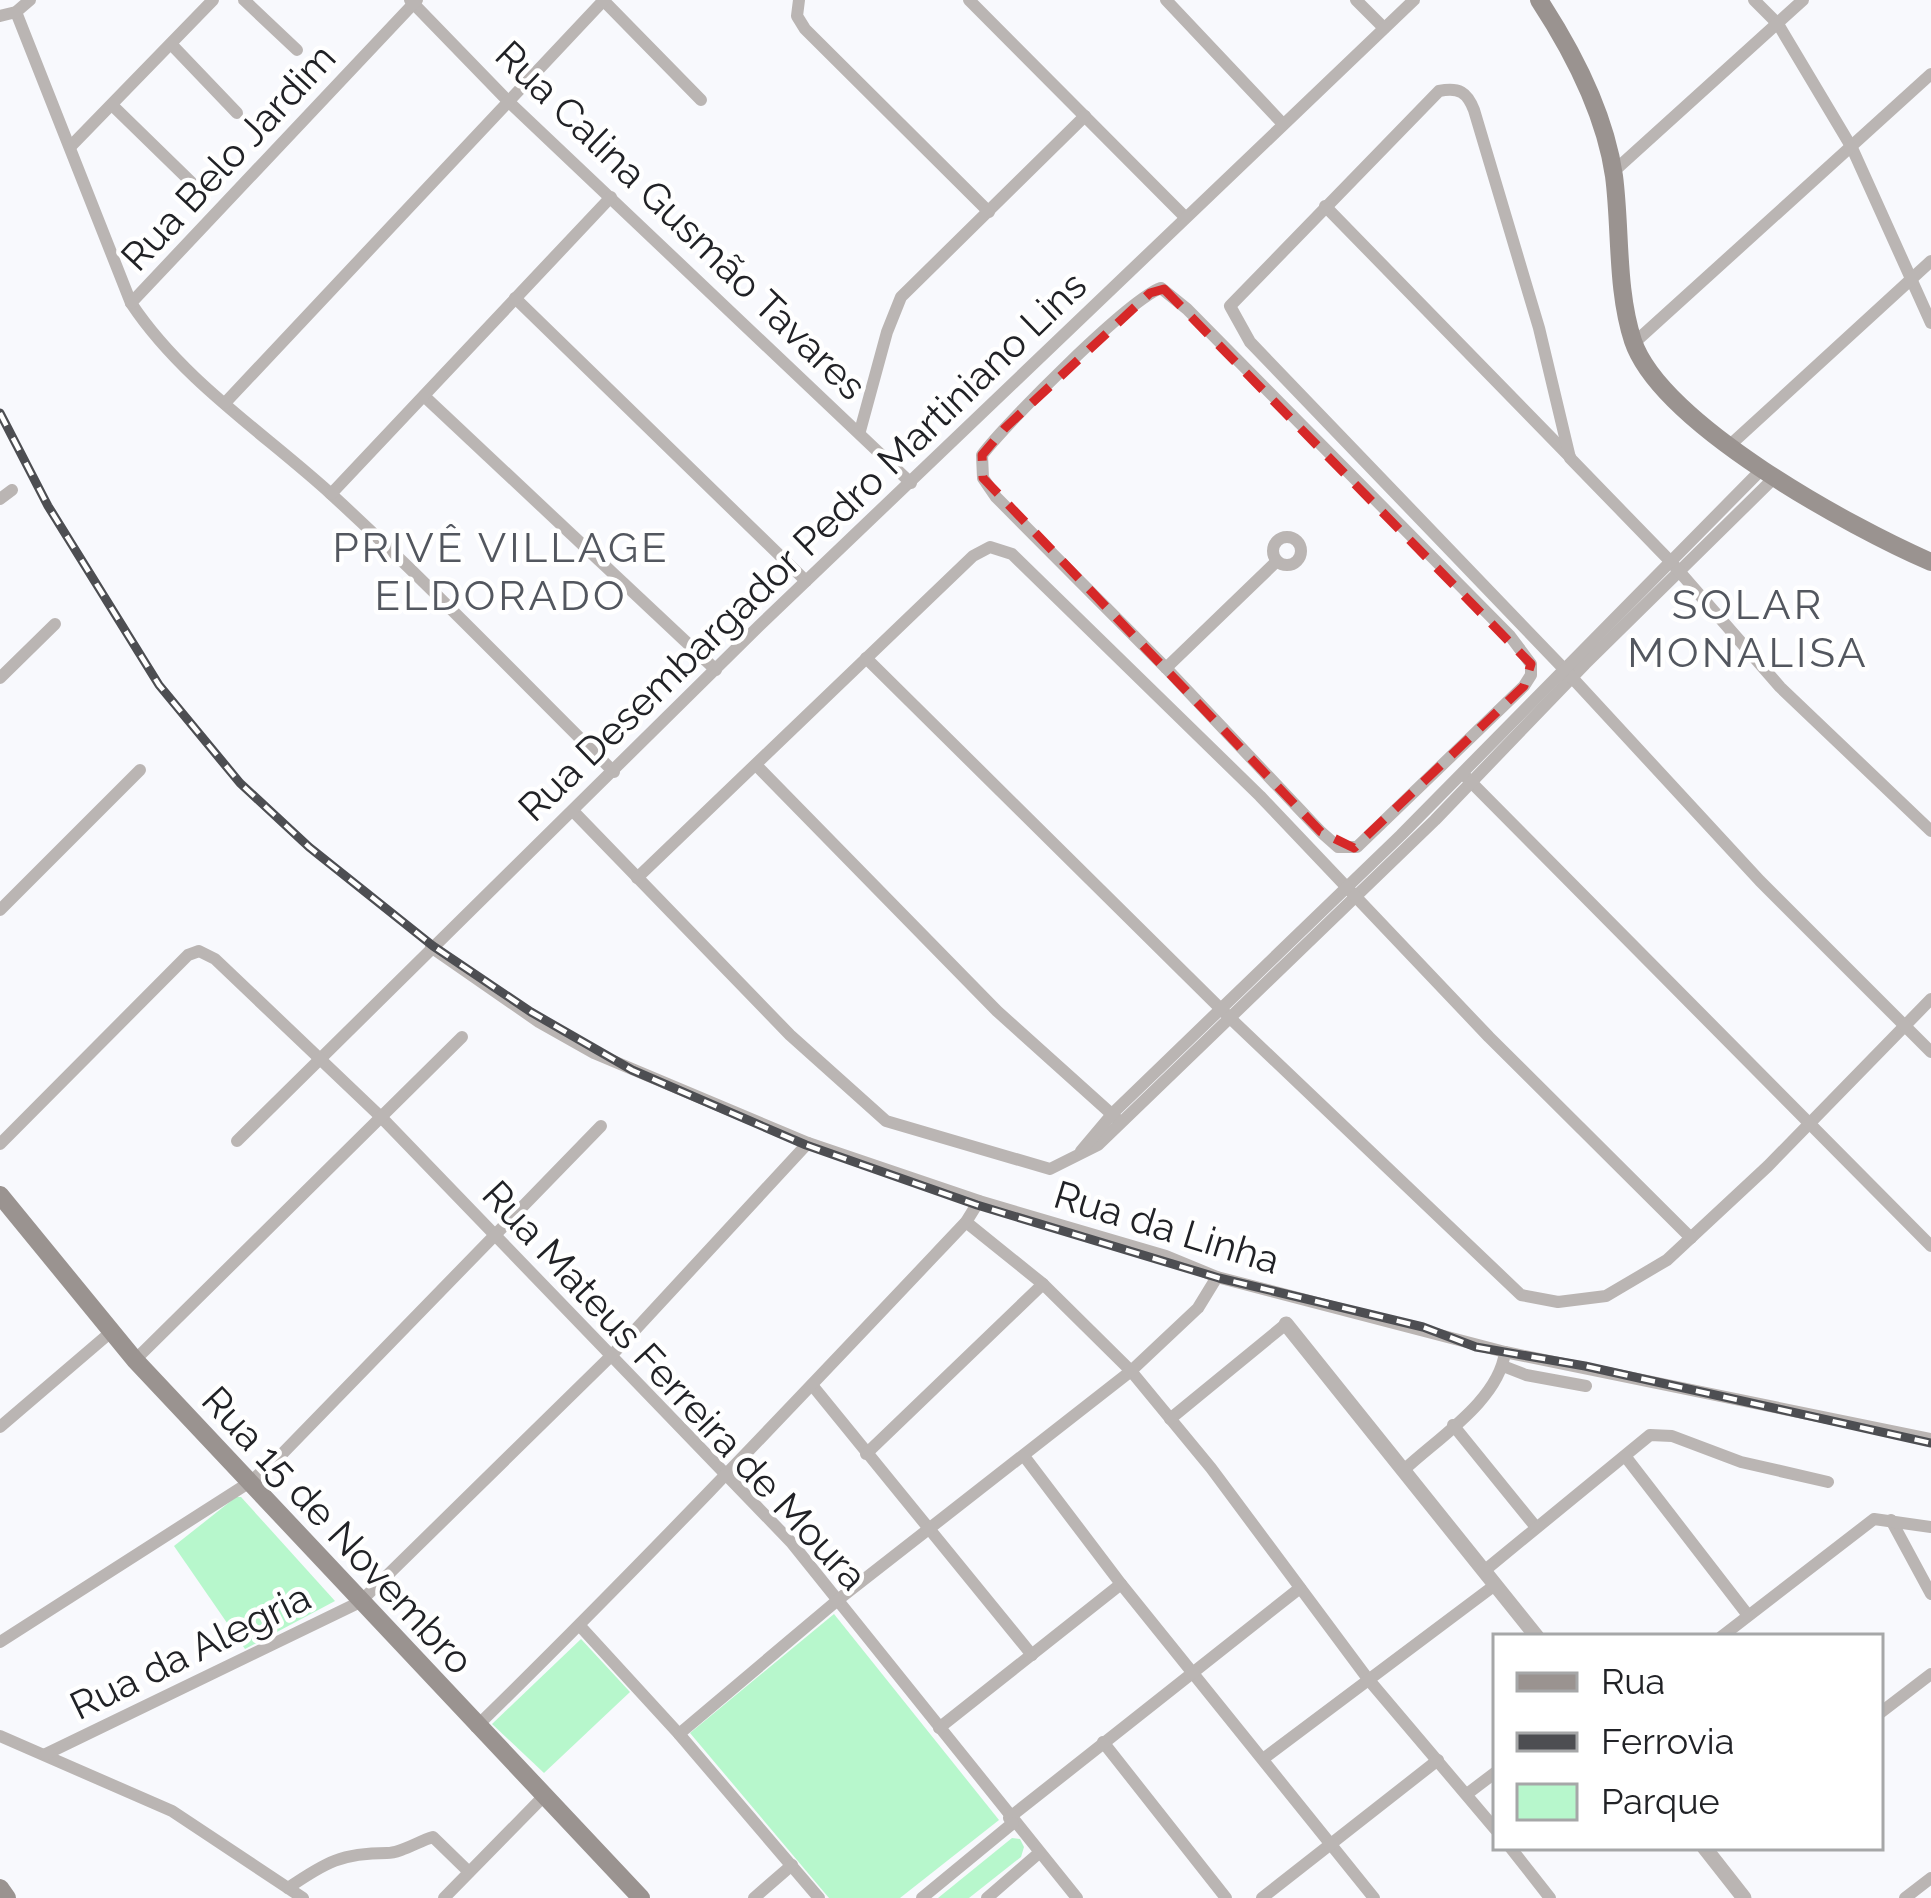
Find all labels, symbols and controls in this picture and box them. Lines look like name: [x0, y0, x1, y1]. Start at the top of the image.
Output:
street label: Rua Calina Gusmão Tavares: [487, 31, 875, 409]
street label: Rua Belo Jardim: [111, 34, 345, 280]
street label: Rua Desembargador Pedro Martiniano Lins: [509, 262, 1095, 830]
district label: PRIVÊ VILLAGE ELDORADO: [332, 523, 670, 620]
district label: SOLAR MONALISA: [1627, 580, 1869, 677]
street label: Rua Mateus Ferreira de Moura: [473, 1171, 877, 1599]
street label: Rua da Linha: [1049, 1171, 1285, 1283]
street label: Rua 15 de Novembro: [193, 1377, 483, 1683]
street label: Rua da Alegria: [63, 1573, 317, 1729]
legend: [1493, 1634, 1883, 1850]
text: Rua: [1601, 1660, 1665, 1702]
text: Ferrovia: [1601, 1720, 1734, 1762]
text: Parque: [1601, 1780, 1720, 1822]

